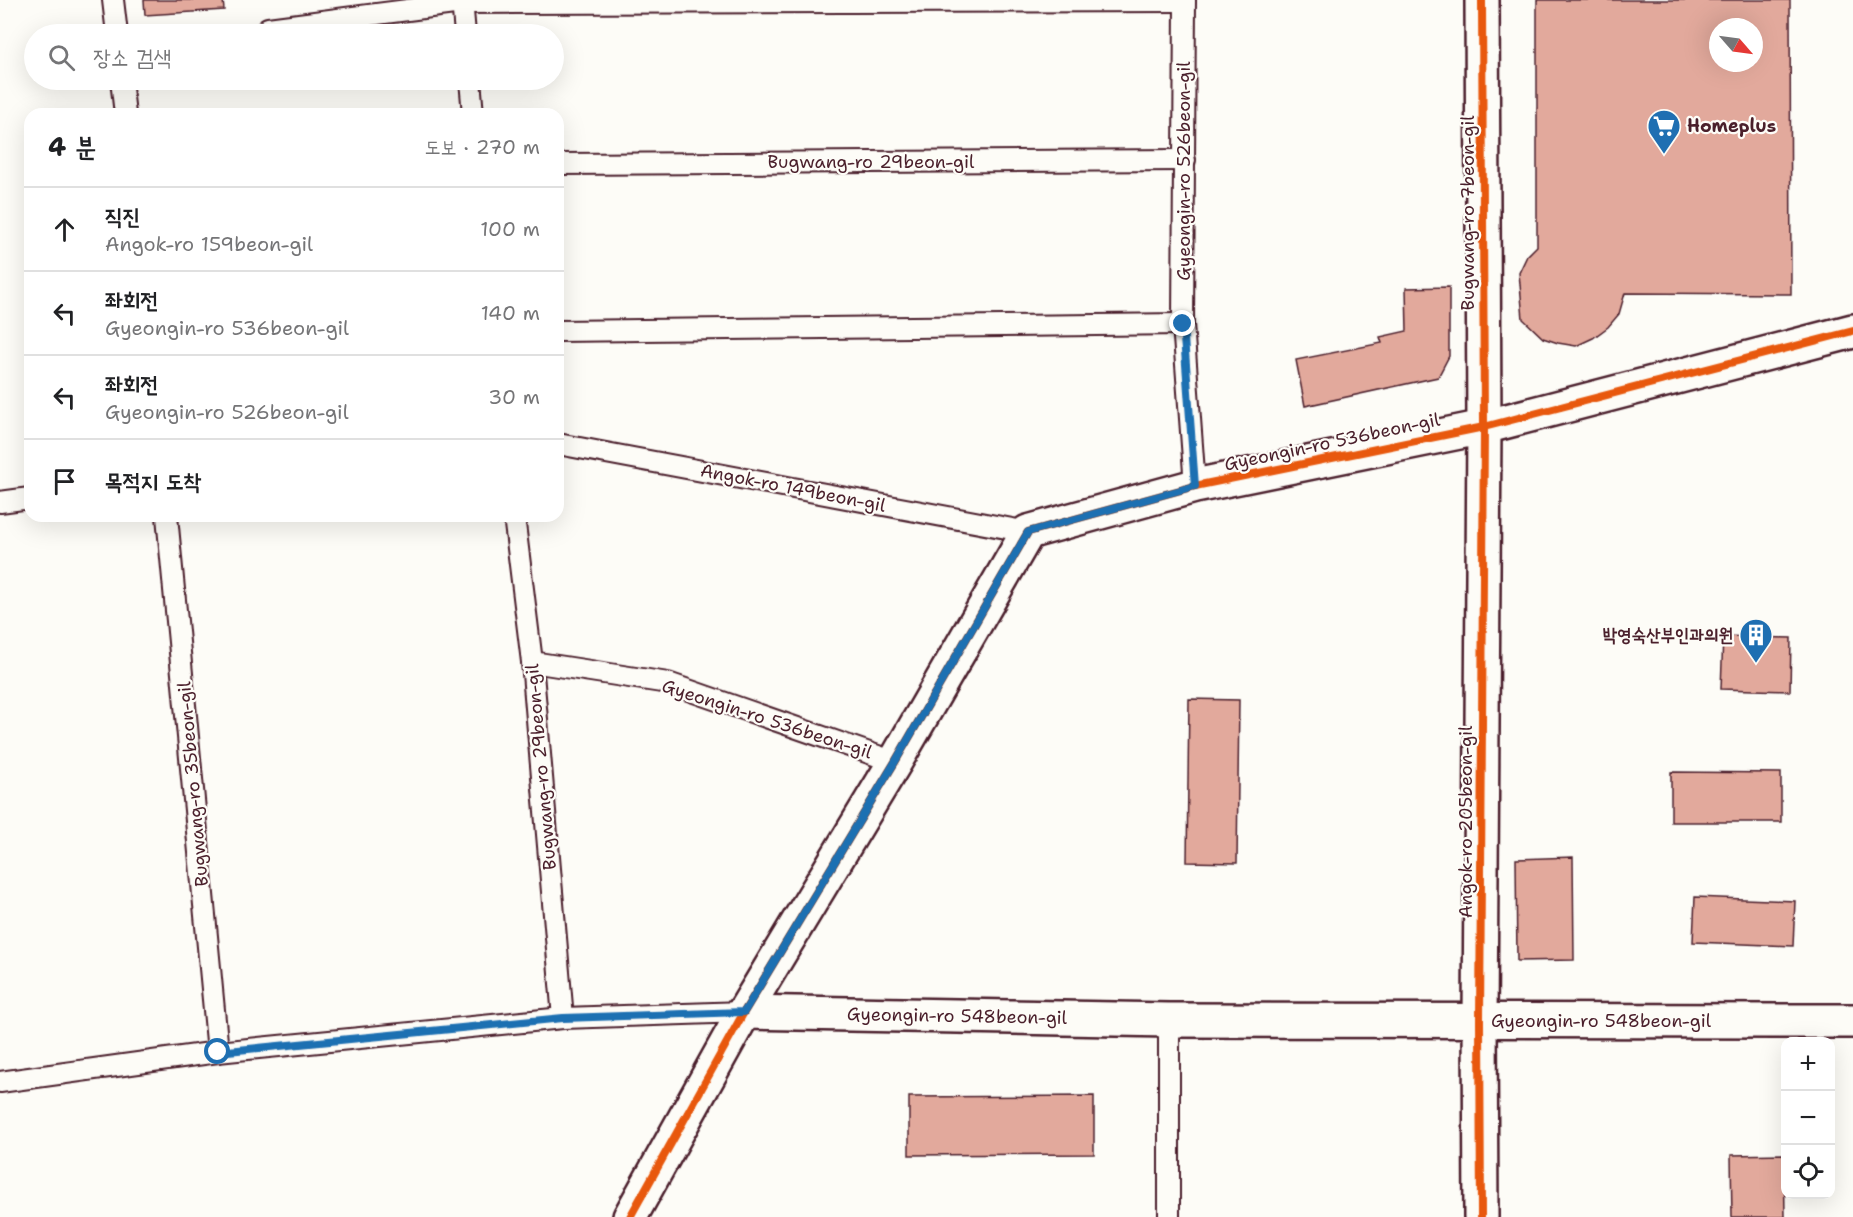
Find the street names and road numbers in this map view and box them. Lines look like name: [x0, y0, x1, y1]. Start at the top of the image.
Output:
street label: Gyeongin-ro 526beon-gil: [1172, 61, 1196, 281]
street label: Bugwang-ro 7beon-gil: [1456, 115, 1480, 311]
street label: Bugwang-ro 29beon-gil: [768, 150, 975, 174]
street label: Gyeongin-ro 536beon-gil: [1222, 407, 1443, 477]
street label: Angok-ro 149beon-gil: [698, 458, 888, 518]
street label: Bugwang-ro 29beon-gil: [520, 662, 562, 871]
street label: Gyeongin-ro 536beon-gil: [659, 674, 876, 765]
street label: Bugwang-ro 35beon-gil: [172, 680, 214, 887]
street label: Angok-ro 205beon-gil: [1454, 725, 1478, 918]
street label: Gyeongin-ro 548beon-gil: [847, 1002, 1068, 1030]
street label: Gyeongin-ro 548beon-gil: [1491, 1009, 1712, 1033]

